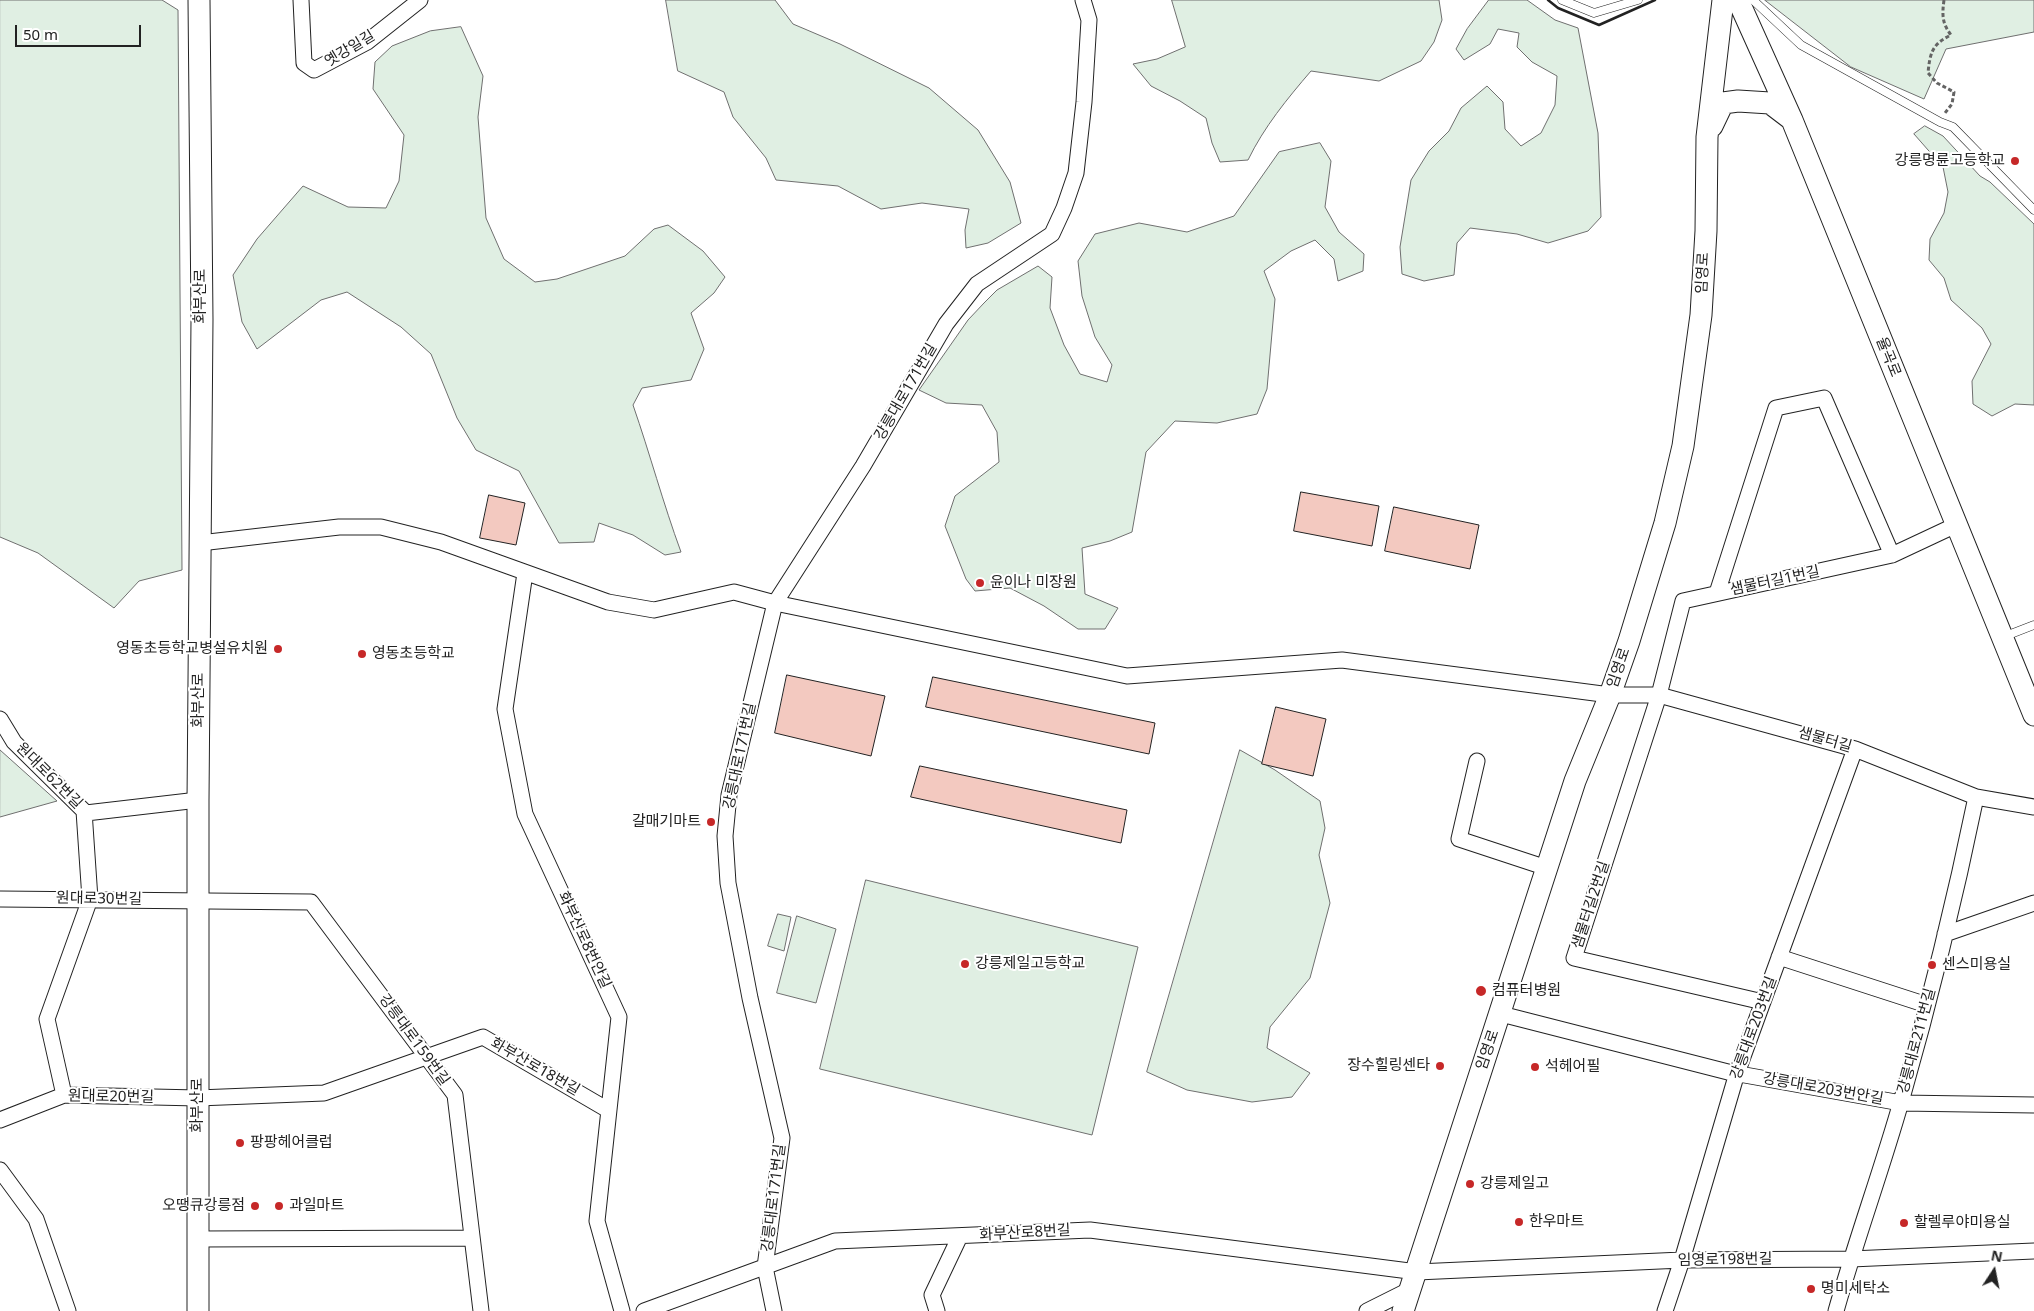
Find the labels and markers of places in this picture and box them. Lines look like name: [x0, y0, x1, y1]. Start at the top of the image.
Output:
place label: 강릉명륜고등학교: [1895, 152, 2005, 170]
marker: 강릉명륜고등학교: [2009, 155, 2021, 167]
place label: 윤이나 미장원: [990, 574, 1077, 592]
marker: 윤이나 미장원: [974, 577, 986, 589]
place label: 영동초등학교병설유치원: [116, 640, 268, 658]
marker: 영동초등학교병설유치원: [272, 643, 284, 655]
place label: 영동초등학교: [372, 645, 455, 663]
marker: 영동초등학교: [356, 648, 368, 660]
place label: 갈매기마트: [632, 813, 701, 831]
marker: 갈매기마트: [705, 816, 717, 828]
place label: 강릉제일고등학교: [975, 955, 1085, 973]
place label: 센스미용실: [1942, 956, 2011, 974]
marker: 강릉제일고등학교: [959, 958, 971, 970]
marker: 센스미용실: [1926, 959, 1938, 971]
place label: 컴퓨터병원: [1492, 982, 1561, 1000]
marker: 컴퓨터병원: [1474, 984, 1488, 998]
place label: 장수힐링센타: [1347, 1057, 1430, 1075]
place label: 석헤어필: [1545, 1058, 1600, 1076]
marker: 장수힐링센타: [1434, 1060, 1446, 1072]
marker: 석헤어필: [1529, 1061, 1541, 1073]
place label: 팡팡헤어클럽: [250, 1134, 333, 1152]
marker: 팡팡헤어클럽: [234, 1137, 246, 1149]
place label: 강릉제일고: [1480, 1175, 1549, 1193]
marker: 강릉제일고: [1464, 1178, 1476, 1190]
place label: 오땡큐강릉점: [162, 1197, 245, 1215]
place label: 과일마트: [289, 1197, 344, 1215]
marker: 오땡큐강릉점: [249, 1200, 261, 1212]
marker: 과일마트: [273, 1200, 285, 1212]
place label: 한우마트: [1529, 1213, 1584, 1231]
place label: 할렐루야미용실: [1914, 1214, 2011, 1232]
marker: 한우마트: [1513, 1216, 1525, 1228]
marker: 할렐루야미용실: [1898, 1217, 1910, 1229]
place label: 명미세탁소: [1821, 1280, 1890, 1298]
marker: 명미세탁소: [1805, 1283, 1817, 1295]

